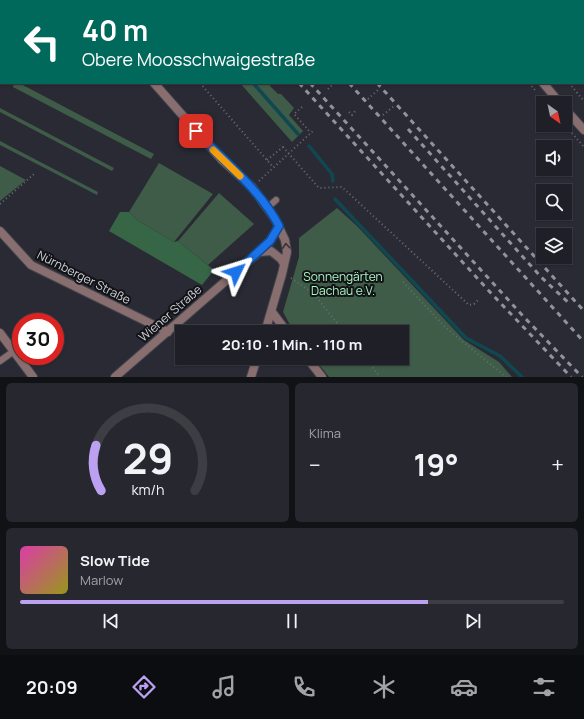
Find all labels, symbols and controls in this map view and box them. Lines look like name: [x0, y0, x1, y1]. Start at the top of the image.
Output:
text: 40 m: [82, 11, 148, 49]
icon: left: [16, 16, 68, 68]
text: Obere Moosschwaigestraße: [82, 47, 315, 71]
north arrow: [536, 96, 572, 132]
map controls: [536, 96, 572, 264]
pin: [179, 114, 213, 148]
icon: arrive: [185, 120, 207, 142]
button: sound: [536, 140, 572, 176]
button: search: [536, 184, 572, 220]
button: layers: [536, 228, 572, 264]
one-way arrow: [281, 243, 290, 250]
street label: Nürnberger Straße: [34, 246, 134, 308]
position arrow: [215, 251, 257, 293]
park label: Sonnengärten Dachau e.V.: [303, 268, 383, 299]
street label: Wiener Straße: [135, 281, 205, 345]
speed limit sign: 30: [12, 313, 64, 365]
text: 20:10 · 1 Min. · 110 m: [222, 334, 362, 355]
text: Klima: [309, 424, 341, 442]
text: 29: [122, 429, 173, 485]
text: 19°: [413, 444, 459, 485]
text: −: [309, 450, 321, 480]
text: +: [551, 450, 564, 480]
text: km/h: [131, 479, 164, 498]
text: Slow Tide: [80, 550, 150, 571]
text: Marlow: [80, 571, 123, 589]
icon: previous: [100, 610, 122, 632]
icon: pause: [281, 610, 303, 632]
icon: next: [462, 610, 484, 632]
icon: directions: [130, 673, 158, 701]
icon: music: [210, 673, 238, 701]
icon: phone: [290, 673, 318, 701]
icon: climate: [370, 673, 398, 701]
icon: car: [450, 673, 478, 701]
icon: filters: [530, 673, 558, 701]
text: 20:09: [26, 675, 78, 699]

